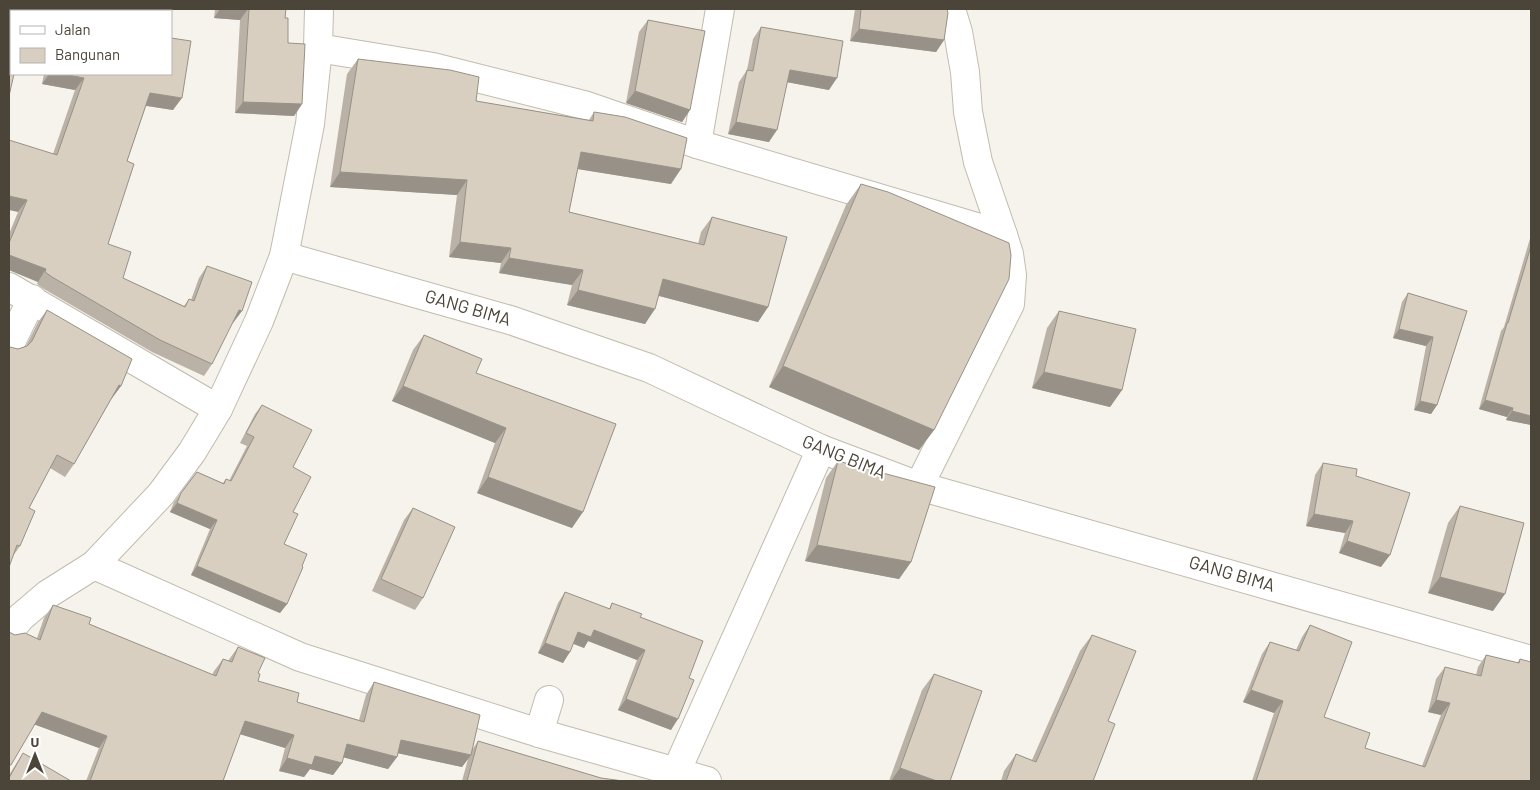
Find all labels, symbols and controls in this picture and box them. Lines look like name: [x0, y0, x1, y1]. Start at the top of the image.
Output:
legend: [10, 10, 172, 75]
text: Jalan: [55, 20, 91, 38]
text: Bangunan: [55, 45, 120, 63]
street label: GANG BIMA: [423, 284, 514, 330]
street label: GANG BIMA: [799, 429, 890, 483]
street label: GANG BIMA: [1187, 550, 1278, 596]
north arrow: [10, 730, 60, 780]
text: U: [31, 733, 40, 750]

